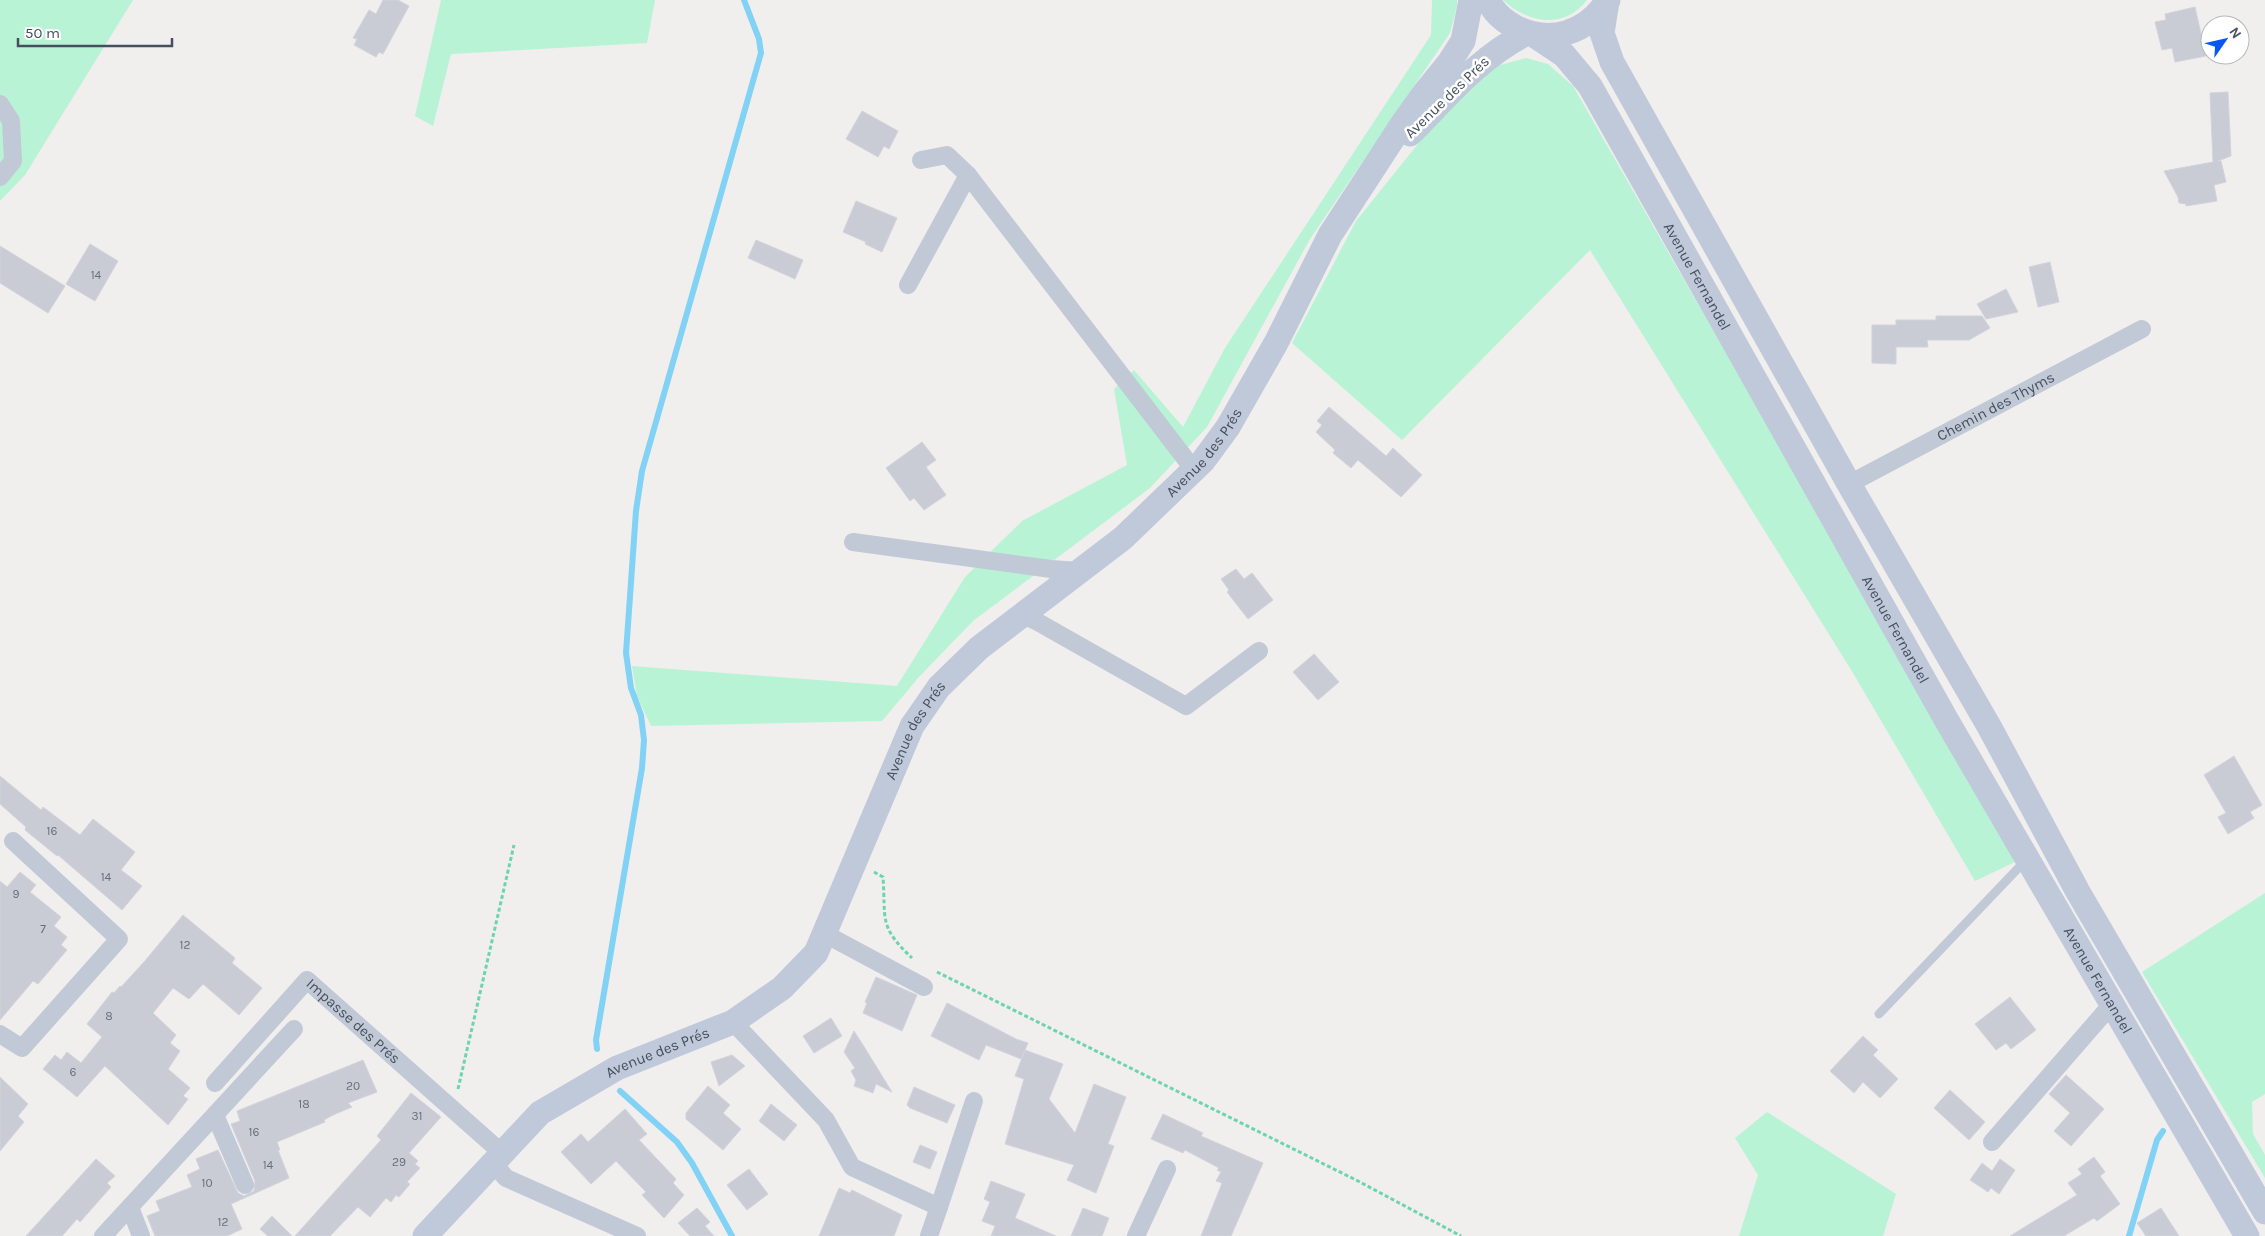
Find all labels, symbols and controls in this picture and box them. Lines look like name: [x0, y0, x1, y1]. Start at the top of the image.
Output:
scale bar: [18, 15, 171, 47]
north arrow: [2200, 15, 2250, 65]
text: 50 m: [25, 24, 60, 42]
text: N: [2226, 24, 2245, 42]
street label: Avenue des Prés: [1401, 52, 1493, 142]
street label: Avenue Fernandel: [1660, 219, 1735, 333]
house number: 14: [91, 268, 102, 282]
street label: Chemin des Thyms: [1934, 368, 2058, 445]
street label: Avenue des Prés: [1162, 405, 1246, 501]
street label: Avenue Fernandel: [1858, 572, 1933, 687]
street label: Avenue des Prés: [881, 677, 949, 782]
house number: 16: [47, 824, 58, 838]
house number: 14: [101, 870, 112, 884]
house number: 9: [13, 887, 20, 901]
house number: 7: [40, 922, 46, 936]
street label: Avenue Fernandel: [2060, 924, 2136, 1037]
house number: 12: [180, 938, 191, 952]
street label: Impasse des Prés: [303, 975, 404, 1068]
house number: 8: [105, 1009, 113, 1023]
street label: Avenue des Prés: [602, 1023, 712, 1082]
house number: 6: [70, 1065, 77, 1079]
house number: 20: [346, 1079, 360, 1093]
house number: 18: [298, 1097, 310, 1111]
house number: 31: [411, 1109, 423, 1123]
house number: 16: [249, 1125, 260, 1139]
house number: 29: [392, 1155, 406, 1169]
house number: 14: [263, 1158, 274, 1172]
house number: 10: [201, 1176, 213, 1190]
house number: 12: [218, 1215, 229, 1229]

